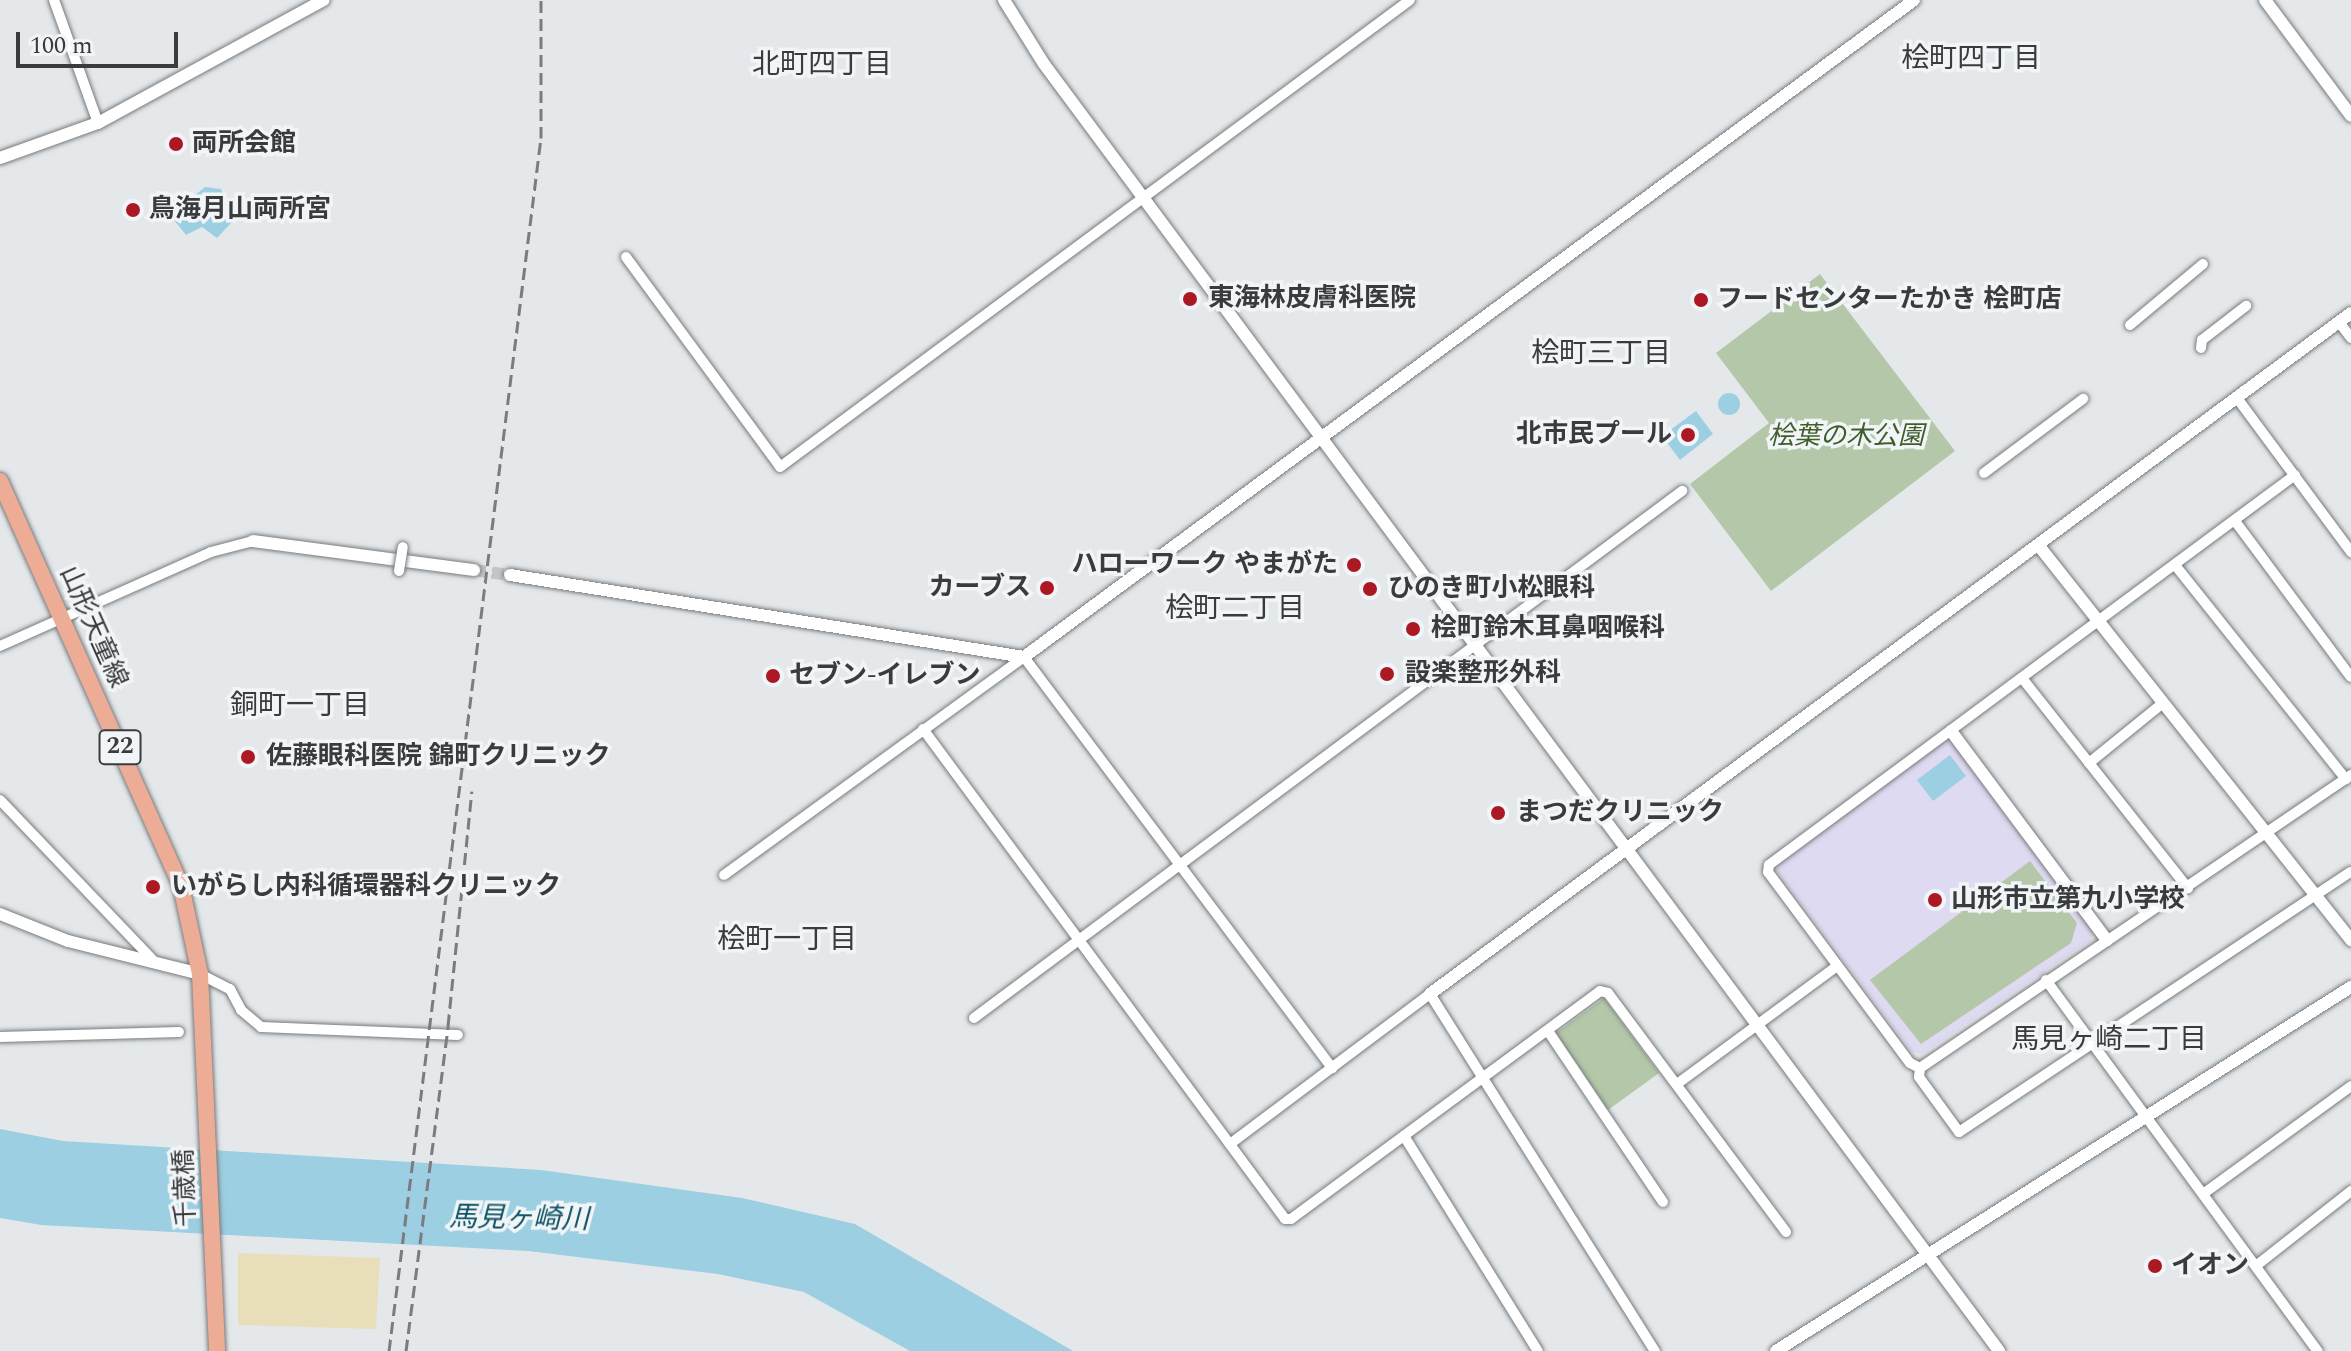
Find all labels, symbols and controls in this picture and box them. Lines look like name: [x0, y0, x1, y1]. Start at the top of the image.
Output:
scale bar: [20, 16, 182, 66]
text: 100 m: [30, 28, 93, 64]
district label: 桧町四丁目: [1901, 42, 2041, 76]
district label: 北町四丁目: [752, 48, 892, 82]
place label: 両所会館: [192, 128, 296, 160]
marker: 両所会館: [167, 135, 185, 153]
place label: 鳥海月山両所宮: [149, 194, 331, 226]
marker: 鳥海月山両所宮: [124, 201, 142, 219]
place label: 東海林皮膚科医院: [1208, 283, 1416, 315]
place label: フードセンターたかき 桧町店: [1717, 284, 2061, 316]
marker: 東海林皮膚科医院: [1179, 288, 1201, 310]
marker: フードセンターたかき 桧町店: [1692, 291, 1710, 309]
district label: 桧町三丁目: [1531, 337, 1671, 371]
place label: 北市民プール: [1516, 419, 1672, 451]
park label: 桧葉の木公園: [1768, 421, 1924, 453]
marker: 北市民プール: [1679, 426, 1697, 444]
place label: ハローワーク やまがた: [1072, 549, 1338, 581]
marker: ハローワーク やまがた: [1345, 556, 1363, 574]
street label: 山形天童線: [52, 561, 134, 693]
place label: カーブス: [927, 572, 1031, 604]
place label: ひのき町小松眼科: [1388, 573, 1596, 605]
marker: ひのき町小松眼科: [1359, 578, 1381, 600]
marker: カーブス: [1038, 579, 1056, 597]
district label: 桧町二丁目: [1165, 592, 1305, 626]
place label: 桧町鈴木耳鼻咽喉科: [1431, 613, 1665, 645]
marker: 桧町鈴木耳鼻咽喉科: [1402, 618, 1424, 640]
place label: 設楽整形外科: [1405, 658, 1561, 690]
place label: セブン-イレブン: [789, 660, 981, 692]
marker: 設楽整形外科: [1376, 663, 1398, 685]
marker: セブン-イレブン: [764, 667, 782, 685]
district label: 銅町一丁目: [230, 689, 370, 723]
road number: 22: [98, 727, 142, 767]
place label: 佐藤眼科医院 錦町クリニック: [266, 741, 610, 773]
marker: 佐藤眼科医院 錦町クリニック: [237, 746, 259, 768]
place label: まつだクリニック: [1516, 797, 1724, 829]
marker: まつだクリニック: [1487, 802, 1509, 824]
place label: いがらし内科循環器科クリニック: [171, 871, 561, 903]
marker: いがらし内科循環器科クリニック: [142, 876, 164, 898]
place label: 山形市立第九小学校: [1951, 884, 2185, 916]
marker: 山形市立第九小学校: [1926, 891, 1944, 909]
district label: 桧町一丁目: [717, 923, 857, 957]
district label: 馬見ヶ崎二丁目: [2011, 1023, 2207, 1057]
street label: 千歳橋: [169, 1148, 203, 1228]
water label: 馬見ヶ崎川: [449, 1201, 589, 1237]
place label: イオン: [2171, 1250, 2249, 1282]
marker: イオン: [2146, 1257, 2164, 1275]

